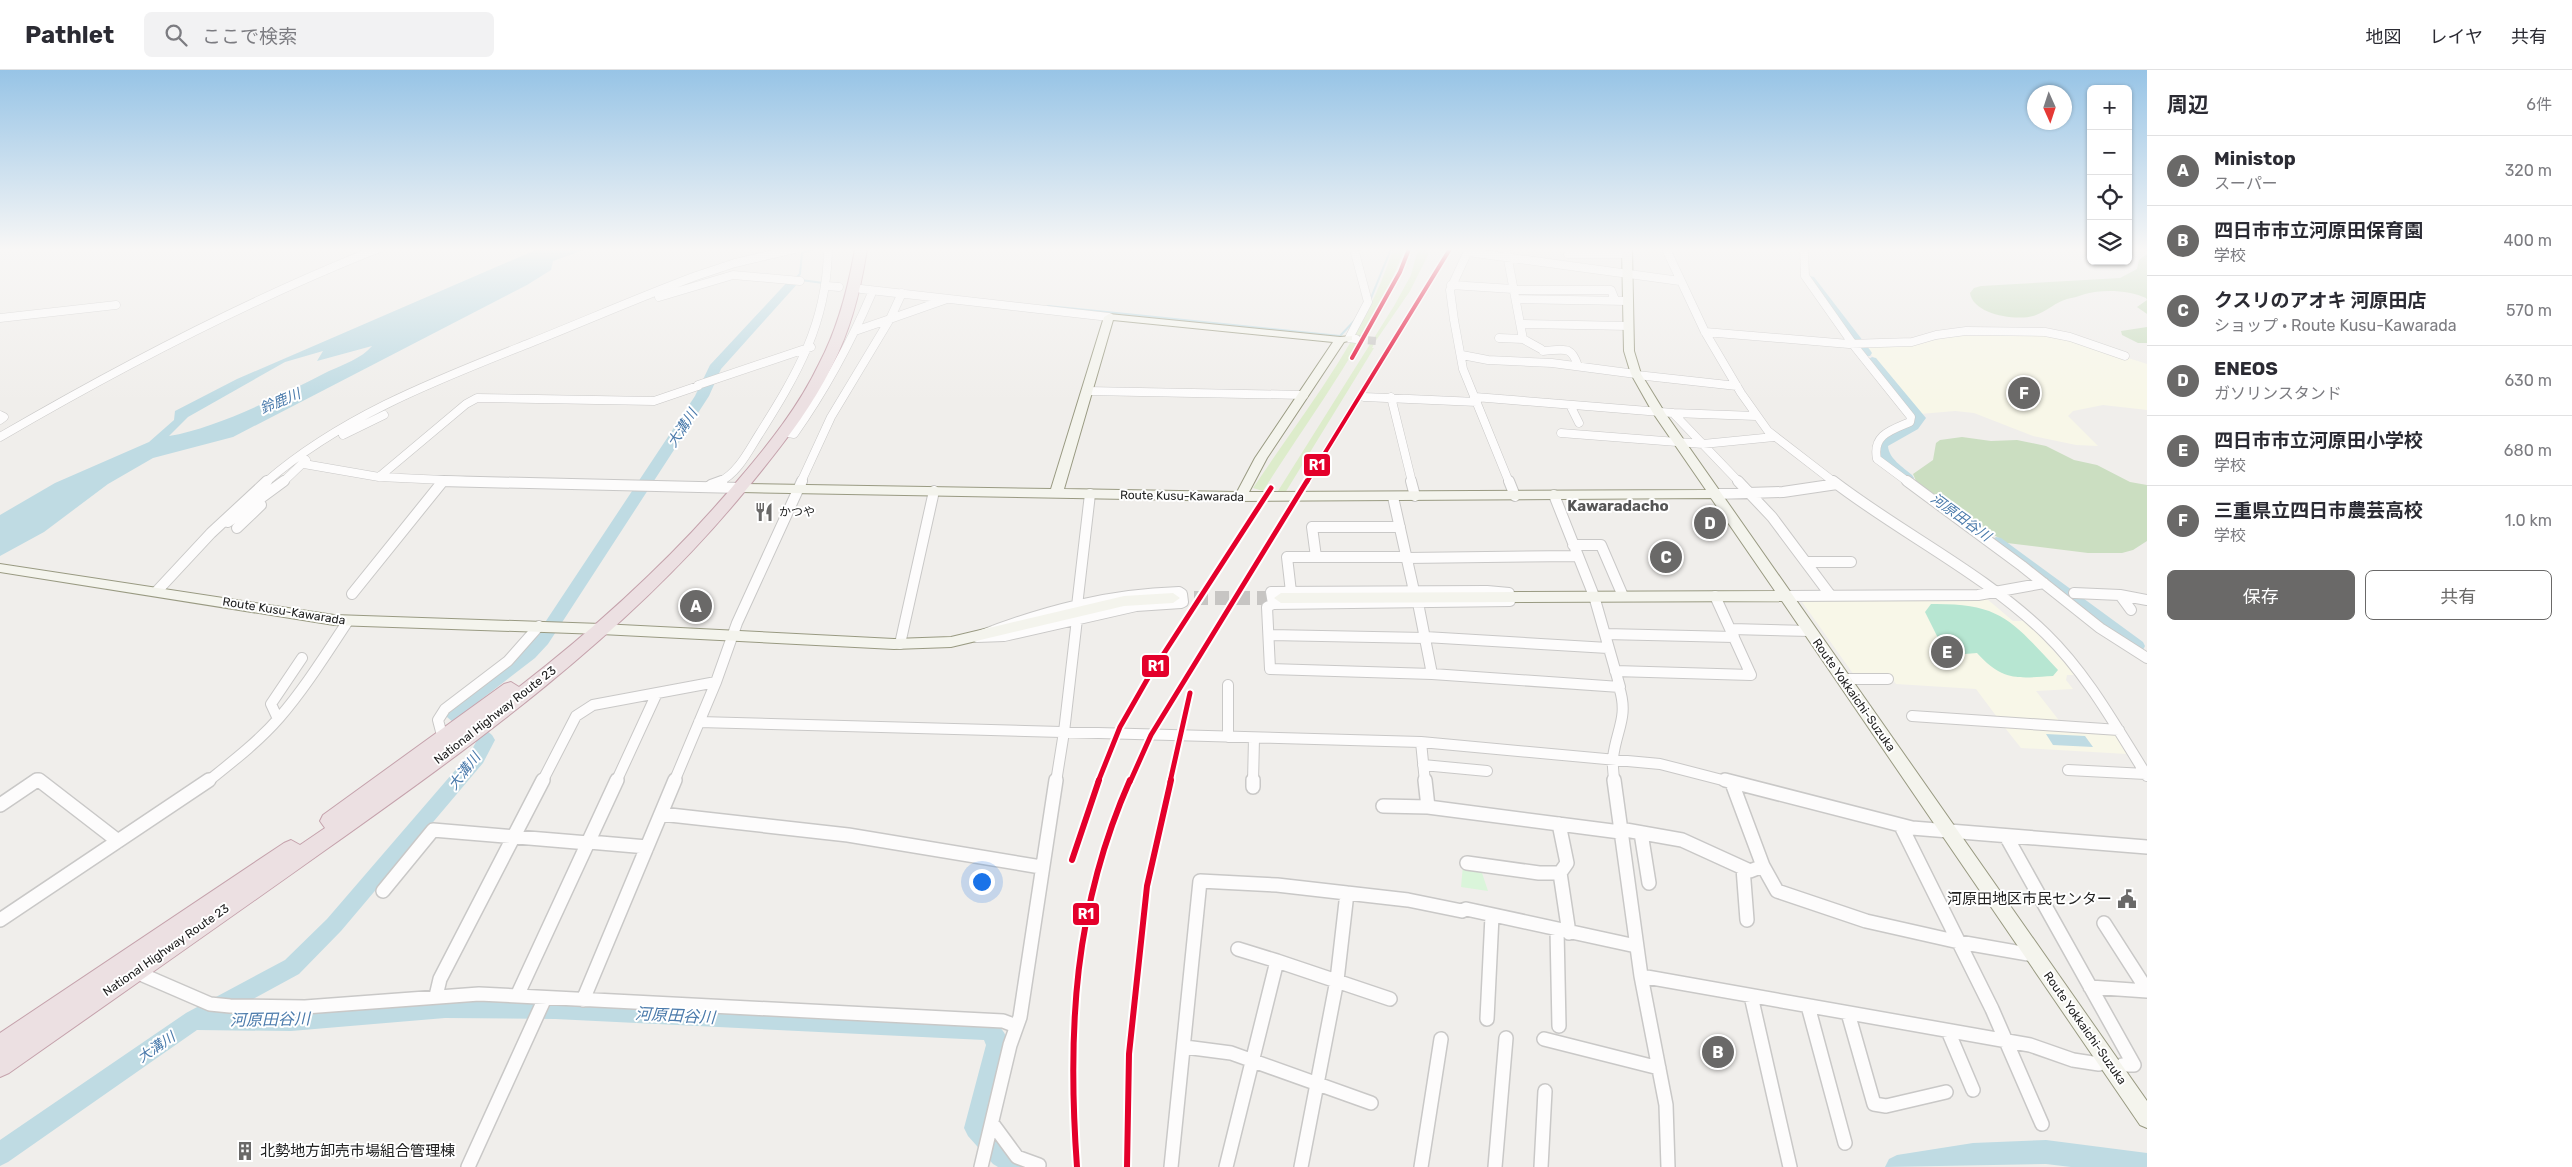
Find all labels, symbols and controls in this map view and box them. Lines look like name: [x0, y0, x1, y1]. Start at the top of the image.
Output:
search box: [144, 12, 494, 57]
text: Pathlet: [25, 21, 114, 49]
icon: search: [162, 21, 190, 49]
text: ここで検索: [202, 25, 297, 48]
text: 地図: [2366, 26, 2402, 48]
text: レイヤ: [2430, 26, 2483, 48]
text: 共有: [2511, 26, 2547, 48]
north arrow: [2027, 85, 2072, 130]
map controls: [2087, 85, 2132, 265]
button: +: [2087, 85, 2132, 130]
text: 周辺: [2167, 92, 2209, 117]
text: 6件: [2526, 95, 2552, 114]
button: −: [2087, 130, 2132, 175]
text: Ministop: [2214, 147, 2296, 170]
text: A: [2177, 161, 2189, 180]
text: 320 m: [2505, 161, 2552, 180]
text: スーパー: [2214, 174, 2278, 193]
button: locate: [2087, 175, 2132, 220]
text: 四日市市立河原田保育園: [2214, 219, 2423, 242]
button: layers: [2087, 220, 2132, 265]
text: B: [2177, 231, 2189, 250]
text: 400 m: [2504, 231, 2552, 250]
text: 学校: [2214, 246, 2246, 265]
text: クスリのアオキ 河原田店: [2214, 289, 2426, 312]
text: C: [2177, 301, 2189, 320]
text: 570 m: [2506, 301, 2552, 320]
text: ショップ · Route Kusu-Kawarada: [2214, 316, 2457, 335]
text: ENEOS: [2214, 357, 2278, 380]
text: D: [2177, 371, 2189, 390]
text: 630 m: [2504, 371, 2552, 390]
pin: F: [2008, 374, 2040, 412]
text: ガソリンスタンド: [2214, 384, 2342, 403]
water label: 鈴鹿川: [258, 385, 305, 417]
water label: 大溝川: [664, 404, 702, 451]
text: 四日市市立河原田小学校: [2214, 429, 2423, 452]
text: E: [2178, 441, 2188, 460]
text: 680 m: [2504, 441, 2552, 460]
line badge: R1: [1303, 453, 1331, 477]
text: 学校: [2214, 456, 2246, 475]
text: R1: [1309, 457, 1325, 474]
street label: Route Kusu-Kawarada: [1120, 488, 1244, 504]
water label: 河原田谷川: [1927, 490, 1996, 546]
district label: Kawaradacho: [1567, 497, 1669, 515]
text: 三重県立四日市農芸高校: [2214, 499, 2423, 522]
restaurant icon: かつや: [753, 501, 775, 523]
pin: D: [1694, 504, 1726, 542]
place label: かつや: [779, 505, 815, 519]
text: F: [2178, 511, 2188, 530]
text: 1.0 km: [2505, 511, 2552, 530]
text: 学校: [2214, 526, 2246, 545]
pin: C: [1650, 538, 1682, 576]
button: 保存: [2167, 570, 2355, 620]
button: 共有: [2365, 570, 2552, 620]
pin: A: [680, 587, 712, 625]
street label: Route Kusu-Kawarada: [222, 594, 346, 628]
pin: E: [1931, 633, 1963, 671]
street label: Route Yokkaichi-Suzuka: [1810, 636, 1898, 754]
line badge: R1: [1141, 654, 1170, 678]
text: R1: [1148, 658, 1164, 675]
street label: National Highway Route 23: [431, 663, 559, 767]
water label: 大溝川: [445, 748, 485, 793]
your location: [969, 869, 995, 895]
public building icon: 河原田地区市民センター: [2116, 888, 2138, 910]
place label: 河原田地区市民センター: [1947, 890, 2112, 908]
street label: National Highway Route 23: [100, 901, 232, 999]
line badge: R1: [1072, 902, 1100, 926]
text: R1: [1078, 906, 1094, 923]
street label: Route Yokkaichi-Suzuka: [2041, 969, 2129, 1087]
water label: 河原田谷川: [635, 1004, 717, 1027]
water label: 河原田谷川: [230, 1009, 312, 1030]
water label: 大溝川: [134, 1028, 180, 1066]
pin: B: [1702, 1033, 1734, 1071]
building icon: 北勢地方卸売市場組合管理棟: [234, 1140, 256, 1162]
place label: 北勢地方卸売市場組合管理棟: [260, 1142, 455, 1160]

